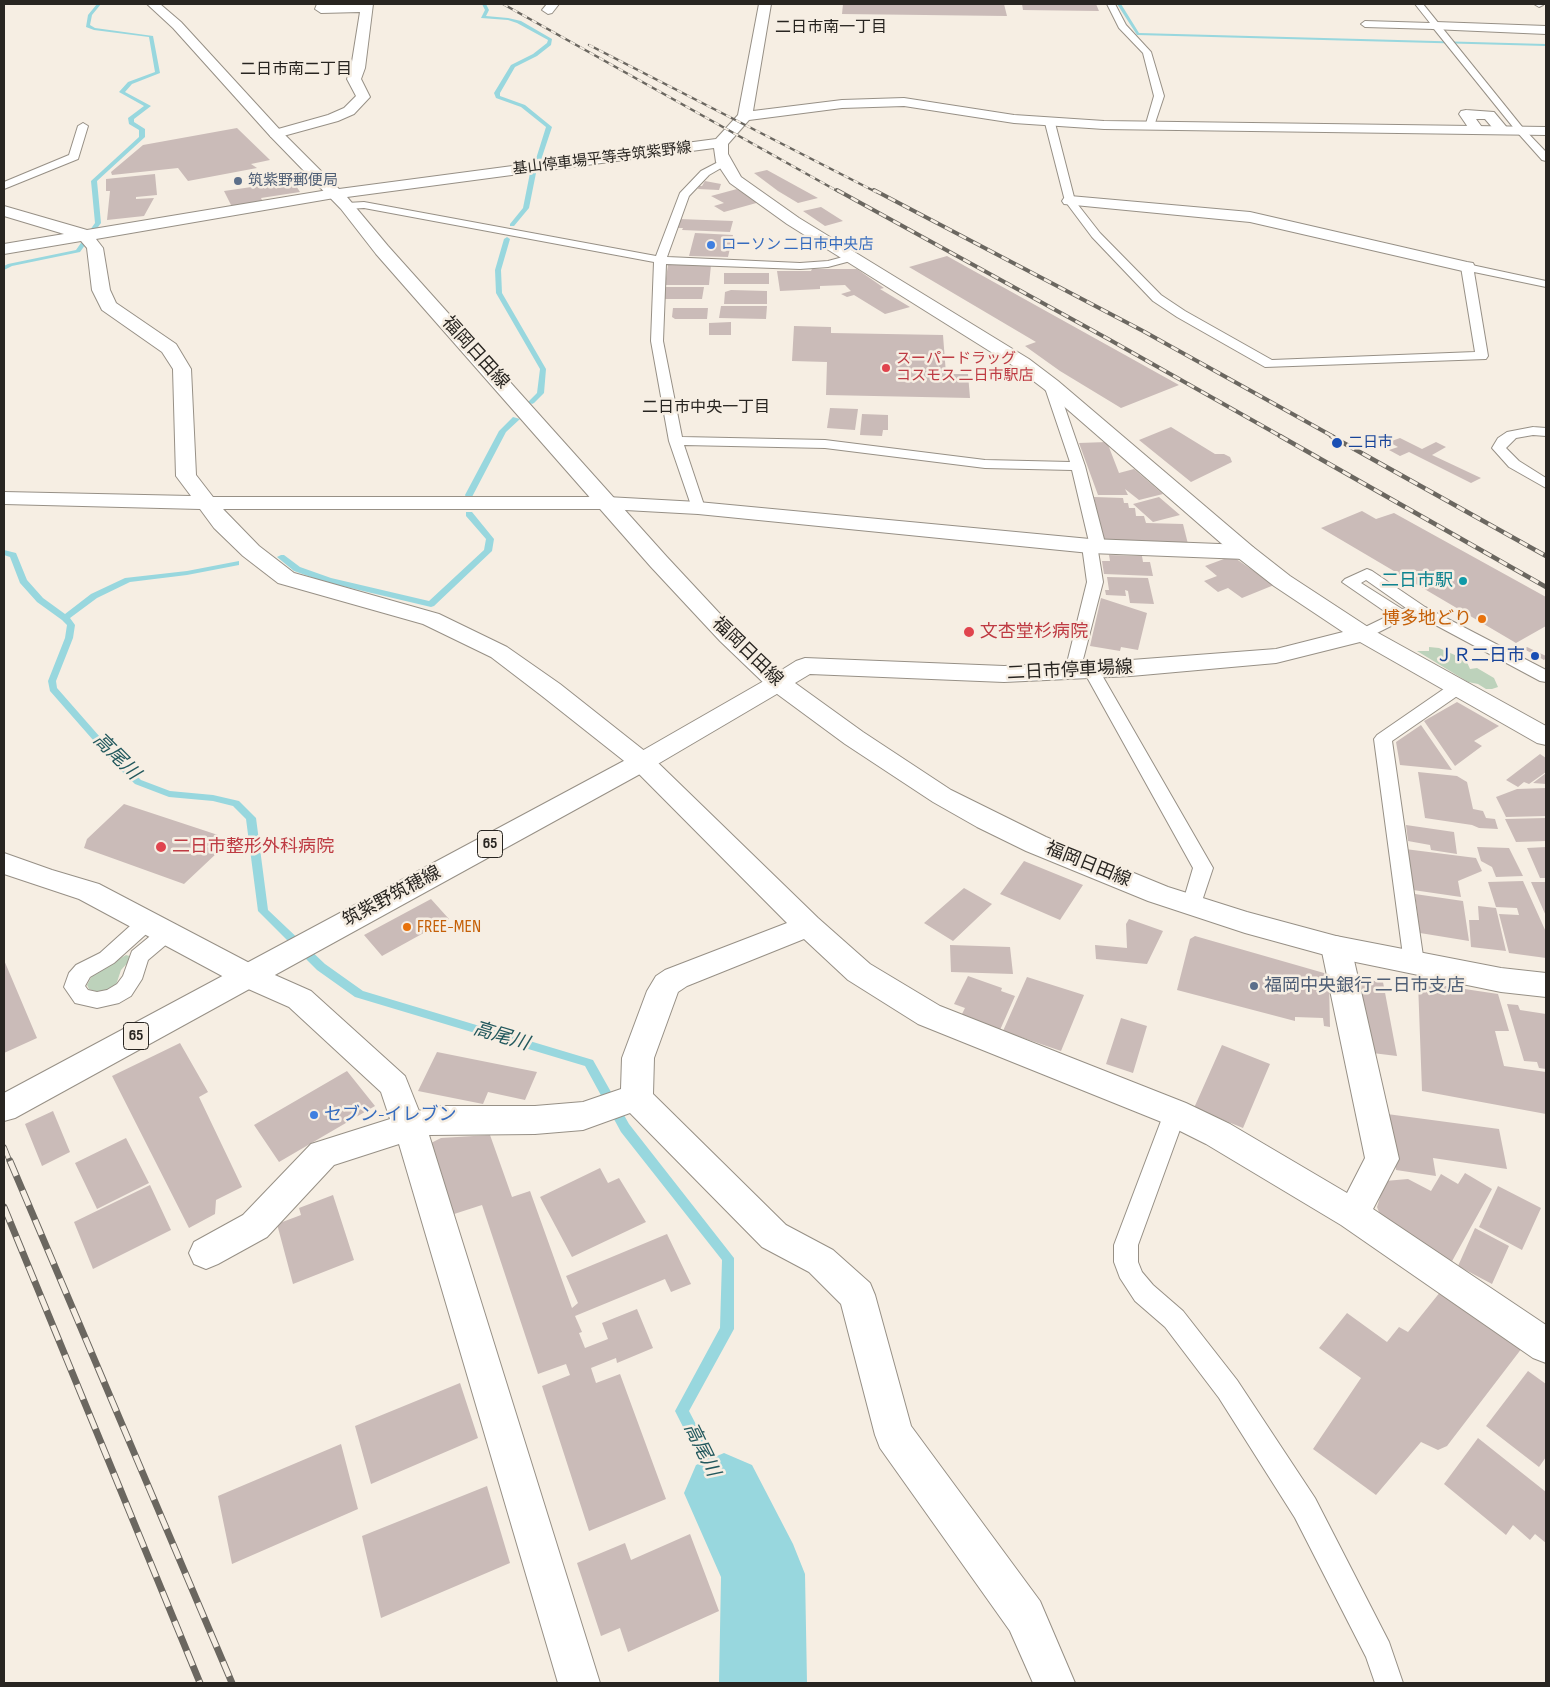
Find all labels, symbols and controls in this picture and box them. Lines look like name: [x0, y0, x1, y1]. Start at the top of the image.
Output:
district label: 二日市南一丁目: [775, 18, 887, 38]
district label: 二日市南二丁目: [240, 60, 352, 80]
street label: 基山停車場平等寺筑紫野線: [512, 139, 692, 179]
place label: 筑紫野郵便局: [248, 172, 338, 190]
marker: 筑紫野郵便局: [232, 175, 244, 187]
place label: ローソン 二日市中央店: [721, 236, 873, 254]
marker: ローソン 二日市中央店: [705, 239, 717, 251]
street label: 福岡日田線: [437, 312, 513, 394]
place label: スーパードラッグ コスモス 二日市駅店: [896, 350, 1033, 385]
marker: スーパードラッグ コスモス 二日市駅店: [880, 362, 892, 374]
district label: 二日市中央一丁目: [642, 398, 770, 418]
place label: 二日市: [1348, 434, 1393, 452]
marker: 二日市: [1330, 436, 1344, 450]
place label: 二日市駅: [1381, 570, 1453, 592]
marker: 二日市駅: [1457, 575, 1469, 587]
place label: 博多地どり: [1382, 608, 1472, 630]
street label: 福岡日田線: [707, 613, 787, 691]
marker: 博多地どり: [1476, 613, 1488, 625]
place label: 文杏堂杉病院: [980, 621, 1088, 643]
marker: 文杏堂杉病院: [962, 625, 976, 639]
place label: ＪＲ二日市: [1435, 645, 1525, 667]
marker: ＪＲ二日市: [1529, 650, 1541, 662]
street label: 二日市停車場線: [1007, 657, 1133, 685]
water label: 高尾川: [88, 729, 144, 785]
road number: 65: [478, 831, 502, 858]
place label: 二日市整形外科病院: [172, 836, 334, 858]
street label: 福岡日田線: [1042, 838, 1134, 892]
marker: 二日市整形外科病院: [154, 840, 168, 854]
street label: 筑紫野筑穂線: [339, 862, 445, 932]
place label: FREE-MEN: [417, 916, 481, 938]
marker: FREE-MEN: [401, 921, 413, 933]
place label: 福岡中央銀行 二日市支店: [1264, 975, 1465, 997]
marker: 福岡中央銀行 二日市支店: [1248, 980, 1260, 992]
water label: 高尾川: [470, 1018, 532, 1056]
road number: 65: [124, 1022, 148, 1050]
place label: セブン-イレブン: [324, 1104, 457, 1126]
marker: セブン-イレブン: [308, 1109, 320, 1121]
water label: 高尾川: [678, 1419, 724, 1481]

